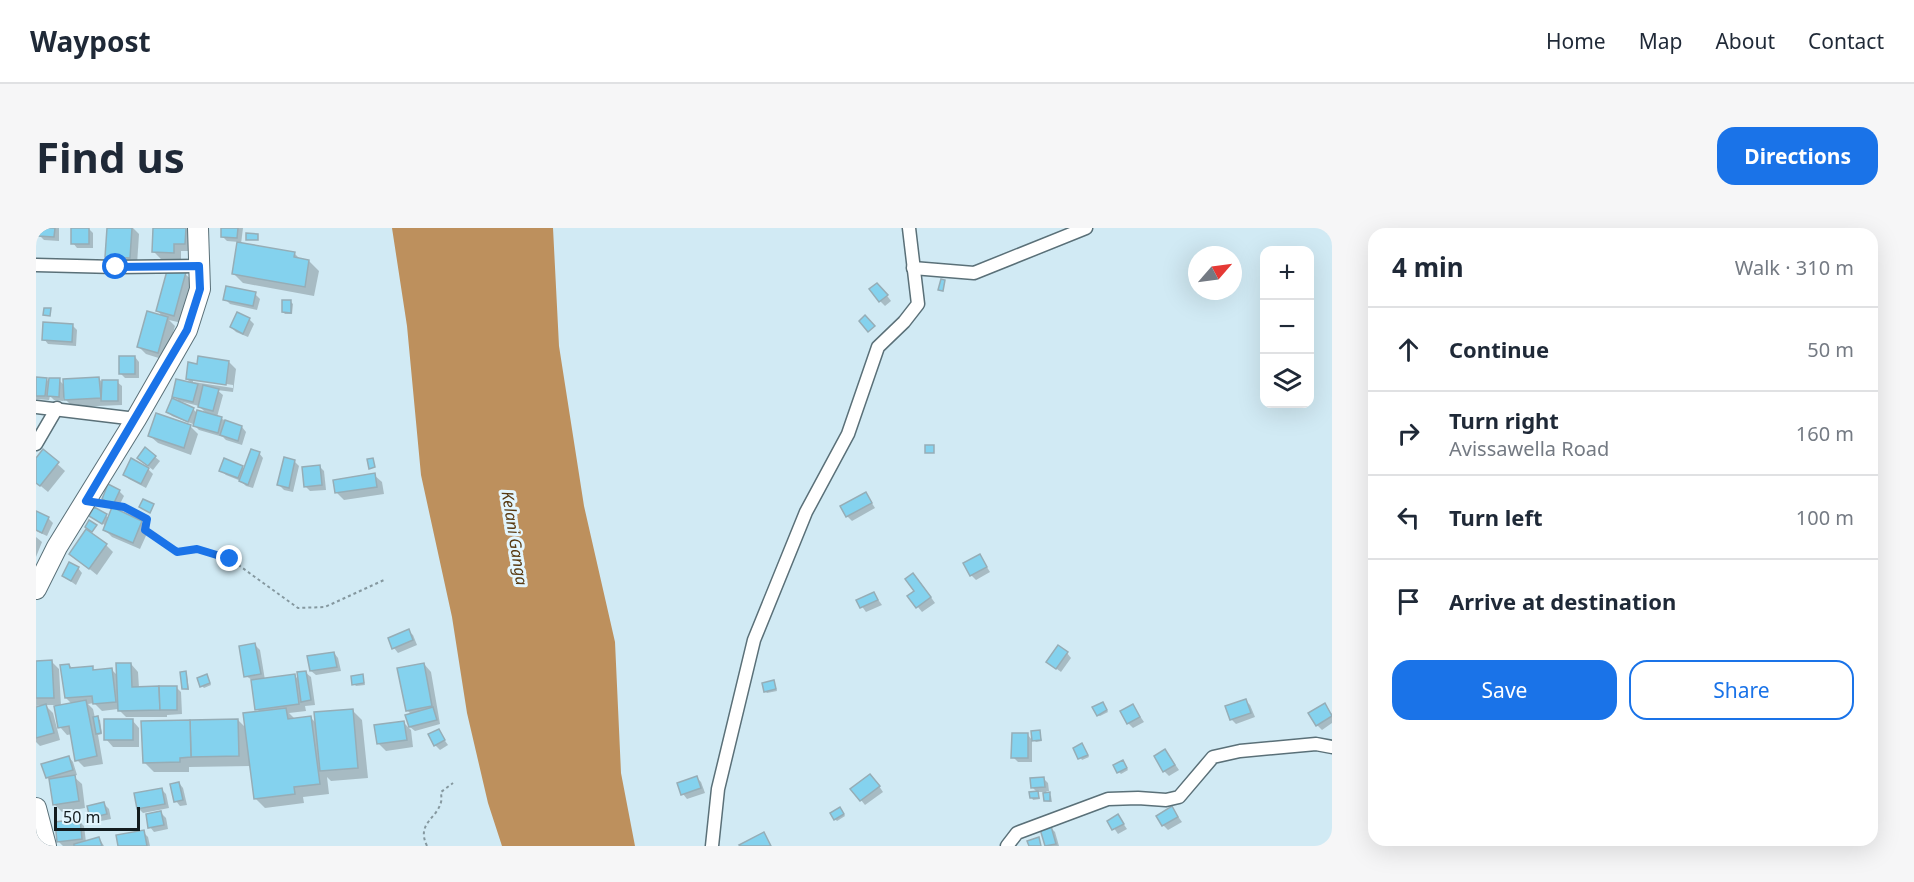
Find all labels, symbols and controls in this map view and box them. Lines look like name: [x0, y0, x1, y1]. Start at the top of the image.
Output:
text: Waypost: [30, 22, 151, 60]
text: Home: [1546, 27, 1606, 55]
text: Map: [1639, 27, 1682, 55]
text: About: [1715, 27, 1775, 55]
text: Contact: [1808, 27, 1884, 55]
button: Directions: [1717, 127, 1878, 185]
text: Find us: [36, 128, 185, 185]
north arrow: [1188, 246, 1242, 300]
map controls: [1260, 246, 1314, 408]
button: +: [1260, 246, 1314, 300]
text: 4 min: [1392, 249, 1464, 285]
route start: [102, 253, 128, 279]
text: Walk · 310 m: [1735, 254, 1854, 281]
button: −: [1260, 300, 1314, 354]
icon: ahead: [1392, 333, 1425, 366]
text: Continue: [1449, 334, 1549, 364]
text: 50 m: [1807, 336, 1854, 363]
button: layers: [1260, 354, 1314, 408]
text: Turn right: [1449, 405, 1559, 435]
icon: right: [1392, 417, 1425, 450]
text: 160 m: [1796, 420, 1854, 447]
text: Avissawella Road: [1449, 435, 1609, 462]
water label: Kelani Ganga: [497, 489, 533, 587]
icon: left: [1392, 501, 1425, 534]
text: Turn left: [1449, 502, 1543, 532]
text: 100 m: [1796, 504, 1854, 531]
route end: [216, 545, 242, 571]
icon: arrive: [1392, 585, 1425, 618]
text: Arrive at destination: [1449, 586, 1676, 616]
button: Save: [1392, 660, 1617, 720]
button: Share: [1629, 660, 1854, 720]
scale bar: [54, 804, 140, 832]
text: 50 m: [63, 806, 100, 828]

